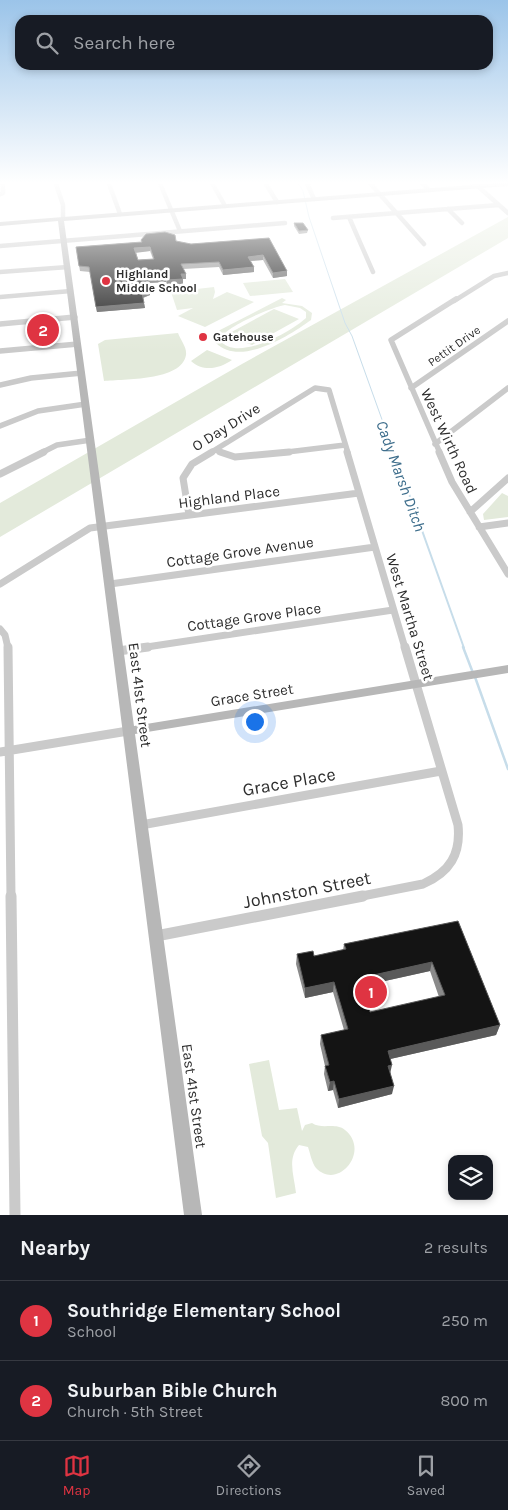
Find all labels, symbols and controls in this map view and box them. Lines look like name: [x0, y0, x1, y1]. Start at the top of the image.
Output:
search box: [15, 15, 493, 70]
icon: search: [33, 29, 61, 57]
text: Search here: [73, 32, 175, 54]
place label: Highland Middle School: [116, 267, 197, 295]
marker: Highland Middle School: [100, 275, 112, 287]
pin: 2: [27, 311, 59, 349]
street label: Pettit Drive: [425, 323, 483, 369]
place label: Gatehouse: [213, 330, 274, 344]
marker: Gatehouse: [197, 331, 209, 343]
street label: West Wirth Road: [417, 386, 481, 496]
street label: O Day Drive: [189, 399, 263, 455]
water label: Cady Marsh Ditch: [372, 418, 430, 534]
street label: Highland Place: [177, 482, 281, 512]
street label: Cottage Grove Avenue: [165, 533, 315, 571]
street label: West Martha Street: [382, 551, 438, 683]
street label: Cottage Grove Place: [186, 599, 322, 635]
street label: East 41st Street: [125, 642, 155, 749]
street label: Grace Street: [209, 680, 295, 710]
your location: [242, 709, 268, 735]
street label: Grace Place: [241, 763, 337, 801]
street label: Johnston Street: [241, 867, 373, 913]
pin: 1: [355, 973, 387, 1011]
street label: East 41st Street: [178, 1043, 210, 1150]
map controls: [448, 1155, 493, 1200]
button: layers: [448, 1155, 493, 1200]
text: Nearby: [20, 1236, 90, 1260]
text: 2 results: [424, 1238, 488, 1257]
text: Southridge Elementary School: [67, 1300, 341, 1322]
text: 1: [33, 1311, 39, 1330]
text: 250 m: [441, 1311, 488, 1330]
text: School: [67, 1322, 117, 1341]
text: Suburban Bible Church: [67, 1380, 278, 1402]
text: 2: [31, 1391, 41, 1410]
text: 800 m: [440, 1391, 488, 1410]
text: Church · 5th Street: [67, 1402, 203, 1421]
tab: Map: [63, 1452, 91, 1499]
tab: Directions: [216, 1452, 282, 1499]
tab: Saved: [407, 1452, 445, 1499]

